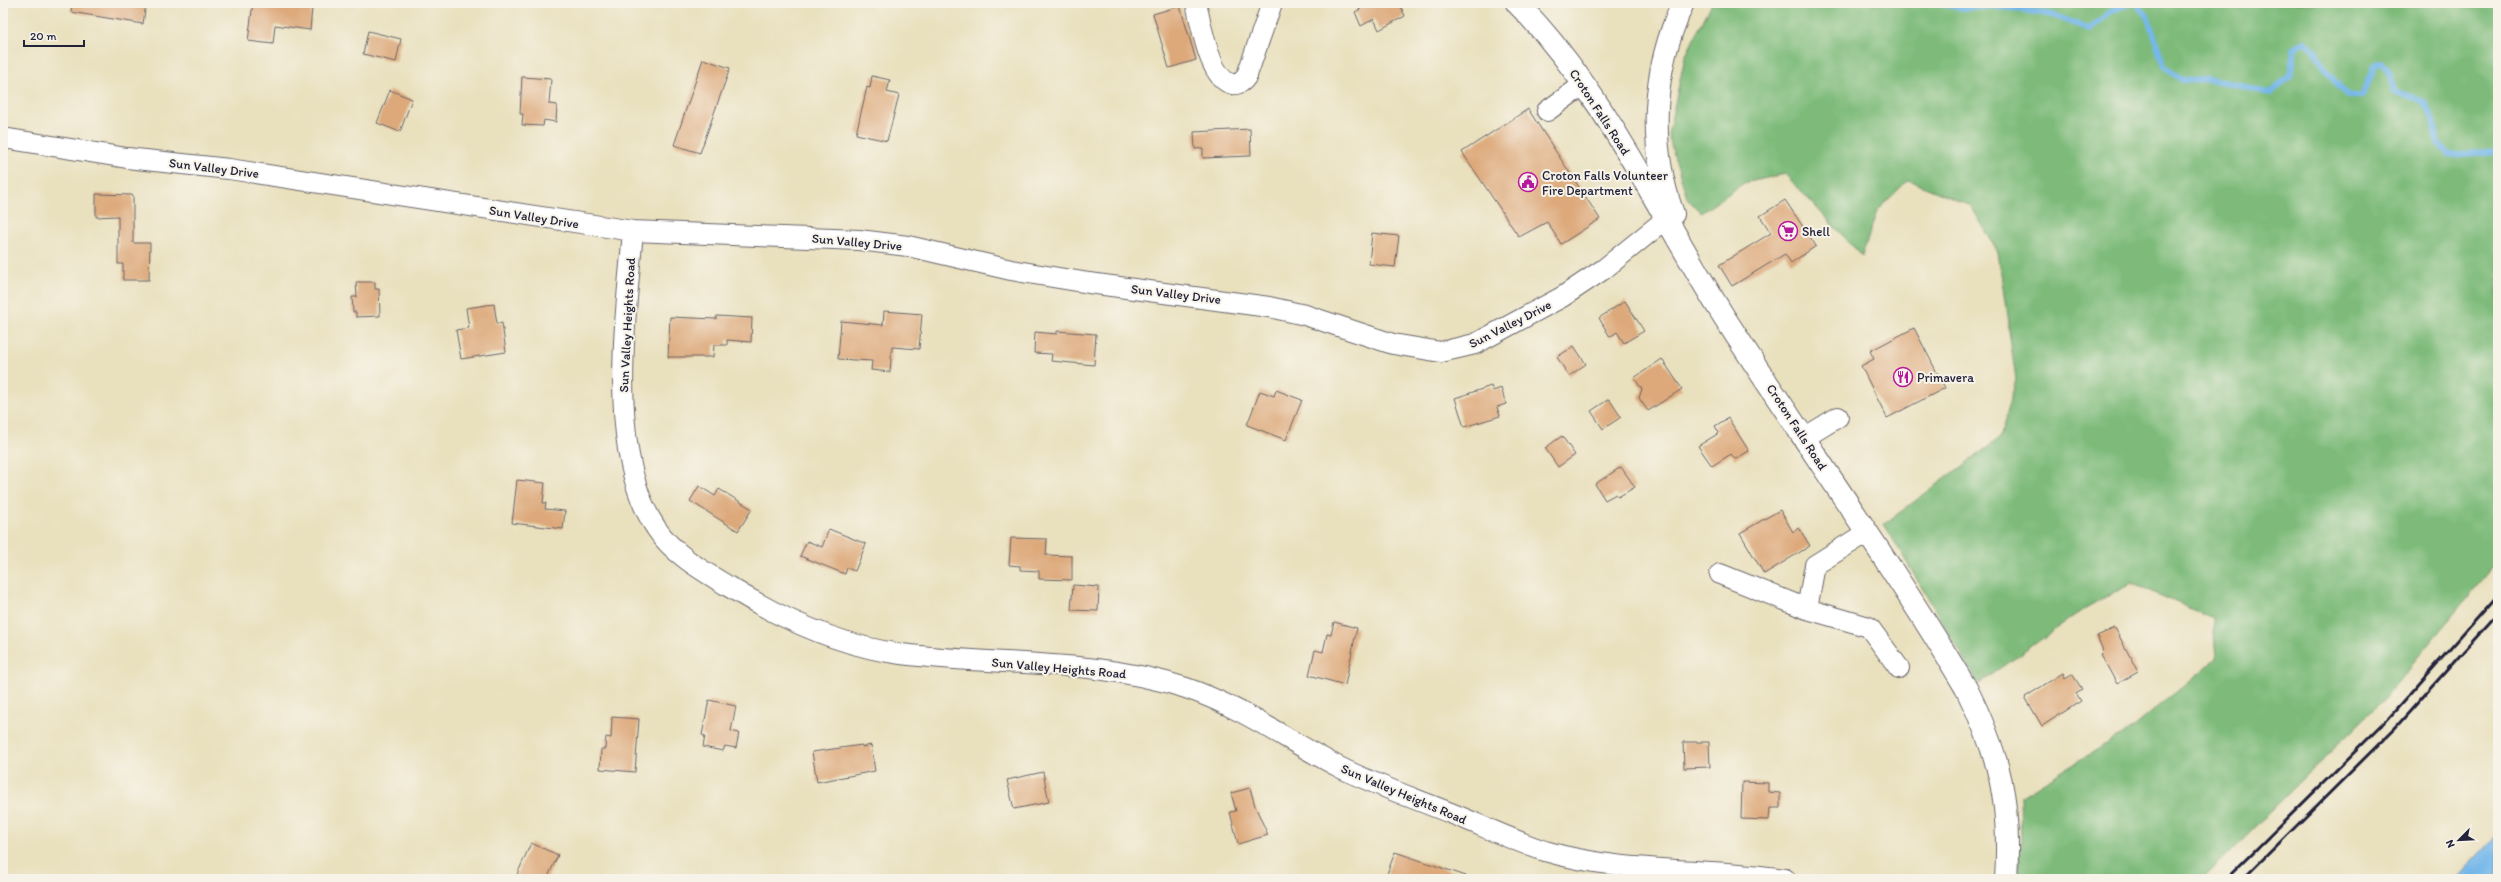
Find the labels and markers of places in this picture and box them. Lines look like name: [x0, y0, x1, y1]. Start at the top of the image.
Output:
place label: Croton Falls Volunteer Fire Department: [1542, 168, 1669, 198]
public building icon: Croton Falls Volunteer Fire Department: [1517, 171, 1539, 193]
supermarket icon: Shell: [1777, 220, 1799, 242]
place label: Shell: [1802, 224, 1830, 239]
restaurant icon: Primavera: [1892, 366, 1914, 388]
place label: Primavera: [1917, 370, 1974, 385]

